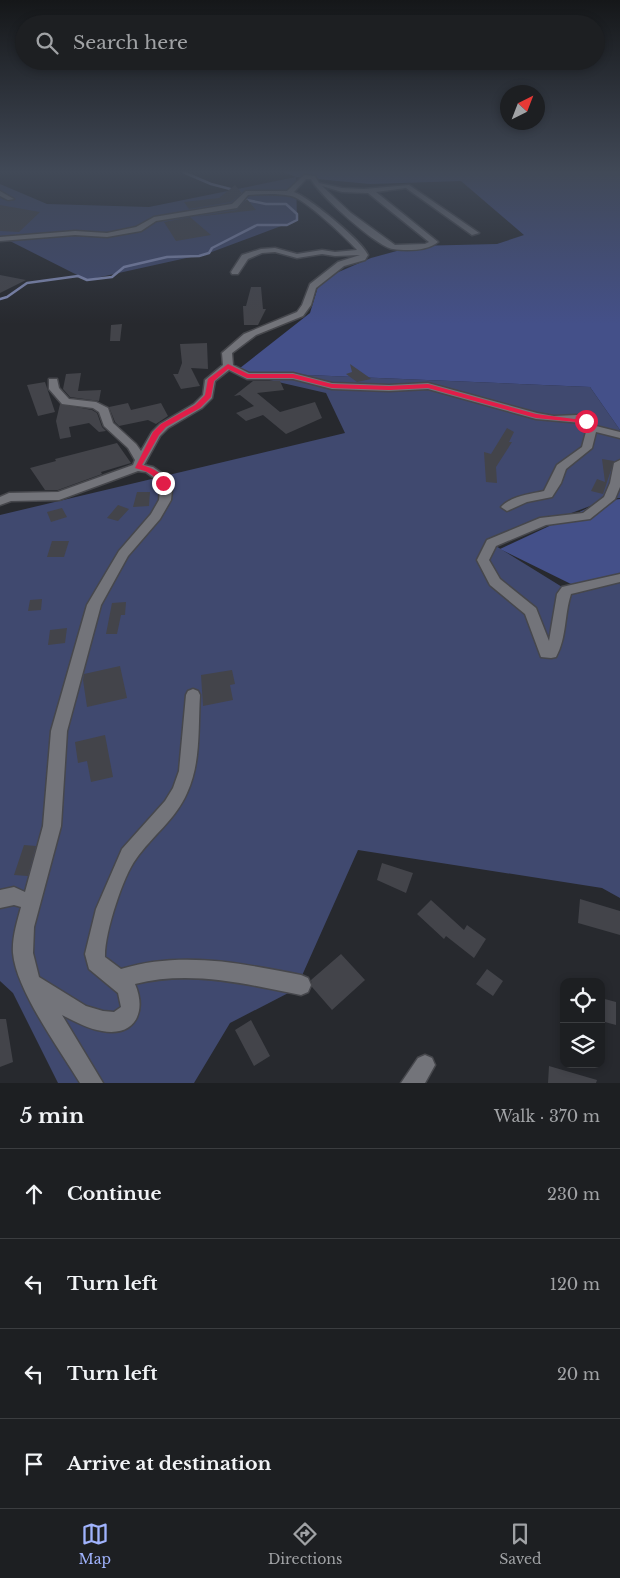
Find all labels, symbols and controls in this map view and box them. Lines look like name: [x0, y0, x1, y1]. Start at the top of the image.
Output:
search box: [15, 15, 605, 70]
icon: search: [33, 29, 61, 57]
text: Search here: [73, 31, 188, 54]
north arrow: [500, 85, 545, 130]
route start: [575, 410, 598, 433]
route end: [152, 472, 175, 495]
map controls: [560, 978, 605, 1068]
button: locate: [560, 978, 605, 1023]
button: layers: [560, 1023, 605, 1068]
text: 5 min: [20, 1103, 84, 1129]
text: Walk · 370 m: [494, 1106, 600, 1126]
icon: ahead: [20, 1180, 48, 1208]
text: Continue: [67, 1182, 162, 1205]
text: 230 m: [547, 1184, 600, 1204]
icon: left: [20, 1270, 48, 1298]
text: Turn left: [67, 1272, 158, 1295]
text: 120 m: [550, 1274, 600, 1294]
icon: left: [20, 1360, 48, 1388]
text: Turn left: [67, 1362, 158, 1385]
text: 20 m: [557, 1364, 600, 1384]
icon: arrive: [20, 1450, 48, 1478]
text: Arrive at destination: [67, 1452, 271, 1475]
tab: Map: [78, 1520, 111, 1568]
tab: Directions: [268, 1520, 342, 1568]
tab: Saved: [499, 1520, 542, 1568]

